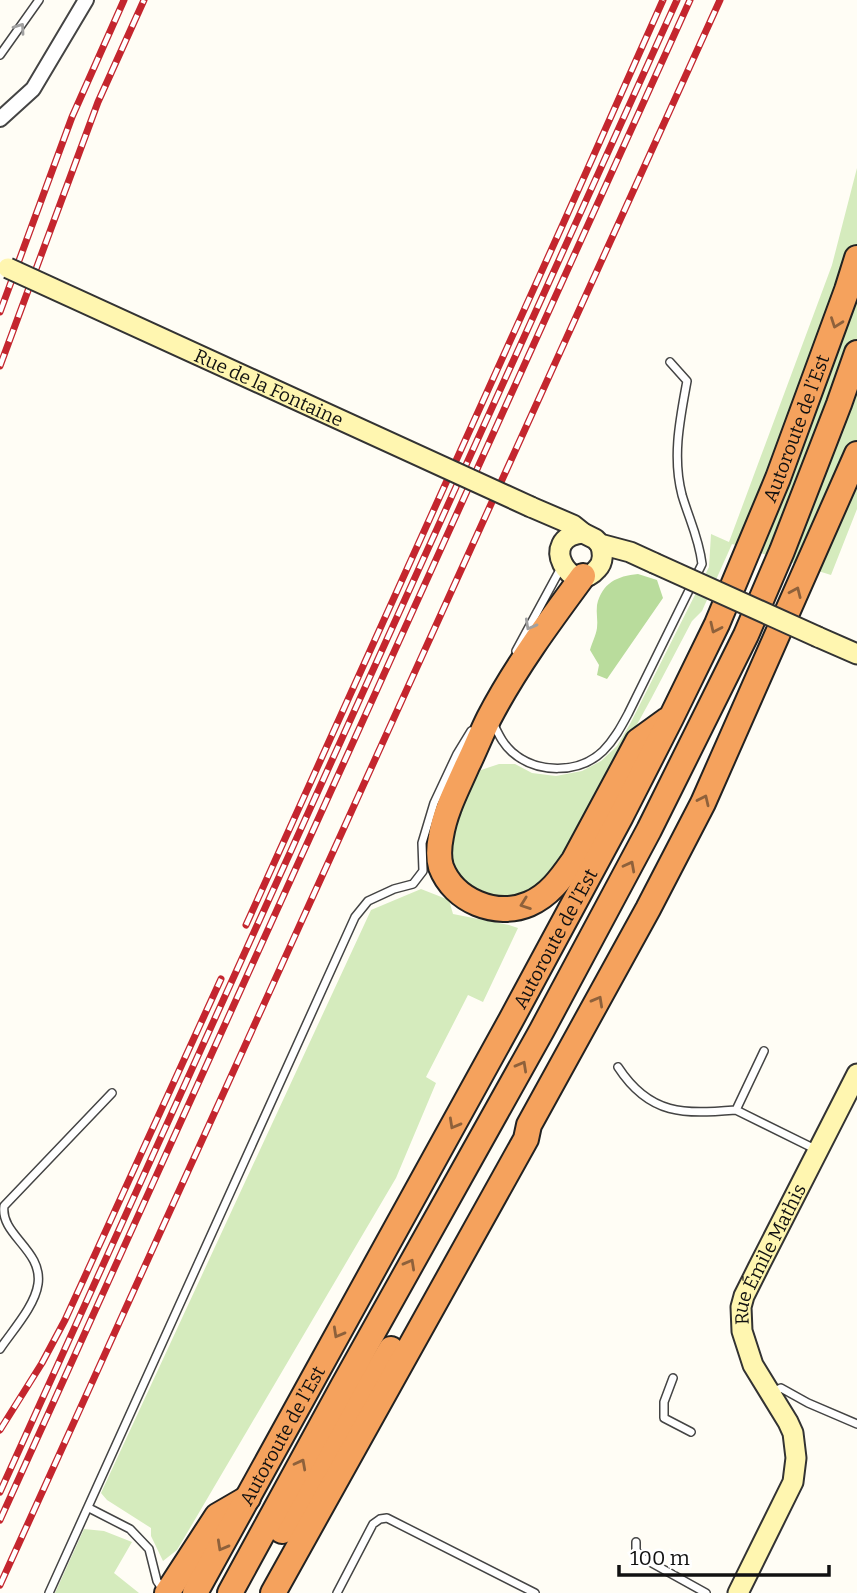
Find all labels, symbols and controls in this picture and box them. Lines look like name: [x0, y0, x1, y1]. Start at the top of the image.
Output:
one-way arrow: [12, 23, 24, 36]
one-way arrow: [830, 317, 844, 329]
street label: Rue de la Fontaine: [191, 343, 347, 431]
street label: Autoroute de l’Est: [758, 351, 834, 505]
one-way arrow: [787, 587, 801, 599]
one-way arrow: [524, 618, 538, 630]
one-way arrow: [709, 621, 723, 633]
one-way arrow: [696, 795, 710, 807]
one-way arrow: [622, 861, 635, 873]
street label: Autoroute de l’Est: [508, 864, 602, 1012]
one-way arrow: [519, 896, 531, 910]
one-way arrow: [589, 996, 603, 1009]
one-way arrow: [513, 1061, 527, 1073]
one-way arrow: [449, 1116, 462, 1129]
street label: Rue Émile Mathis: [728, 1180, 811, 1325]
one-way arrow: [402, 1259, 416, 1272]
one-way arrow: [333, 1326, 346, 1338]
street label: Autoroute de l’Est: [234, 1362, 330, 1509]
one-way arrow: [293, 1459, 306, 1471]
scale bar: [619, 1534, 829, 1578]
one-way arrow: [217, 1538, 230, 1551]
text: 100 m: [630, 1545, 690, 1571]

